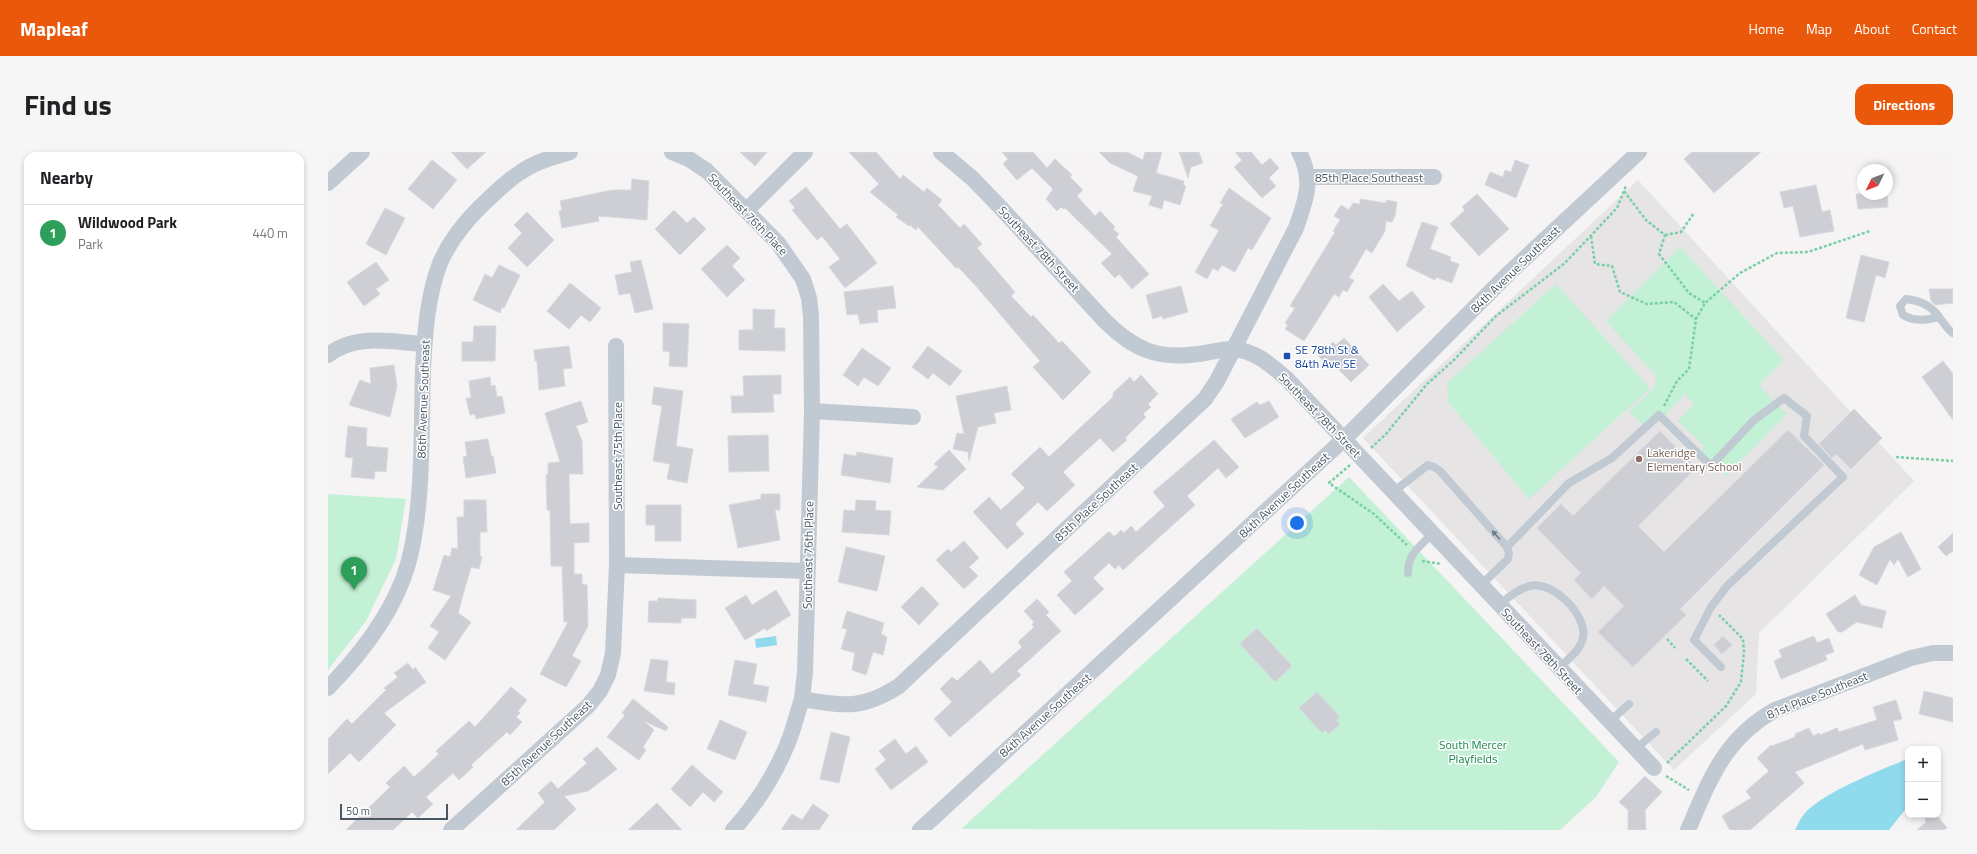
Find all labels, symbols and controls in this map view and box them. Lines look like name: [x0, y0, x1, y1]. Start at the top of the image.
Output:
text: Mapleaf: [20, 14, 88, 43]
text: Home: [1749, 18, 1784, 39]
text: Map: [1806, 18, 1832, 39]
text: About: [1854, 18, 1890, 39]
text: Contact: [1912, 18, 1957, 39]
text: Find us: [24, 83, 112, 126]
button: Directions: [1855, 84, 1953, 125]
north arrow: [1857, 164, 1893, 200]
text: Nearby: [40, 165, 93, 191]
street label: Southeast 76th Place: [704, 168, 792, 260]
street label: 85th Place Southeast: [1315, 168, 1424, 187]
street label: Southeast 78th Street: [994, 202, 1085, 297]
text: Wildwood Park: [78, 211, 177, 234]
street label: 84th Avenue Southeast: [1466, 220, 1565, 317]
text: 1: [49, 223, 57, 243]
text: 440 m: [252, 223, 288, 243]
text: Park: [78, 234, 103, 254]
street label: 86th Avenue Southeast: [411, 339, 435, 459]
place label: SE 78th St & 84th Ave SE: [1295, 340, 1360, 373]
marker: SE 78th St & 84th Ave SE: [1282, 351, 1292, 361]
street label: Southeast 78th Street: [1274, 368, 1366, 462]
street label: Southeast 75th Place: [608, 402, 627, 510]
place label: Lakeridge Elementary School: [1647, 443, 1741, 476]
street label: 84th Avenue Southeast: [1234, 447, 1334, 542]
marker: Lakeridge Elementary School: [1634, 454, 1644, 464]
street label: 85th Place Southeast: [1050, 458, 1143, 546]
street label: Southeast 76th Place: [798, 501, 818, 609]
your location: [1287, 513, 1307, 533]
one-way arrow: [1492, 530, 1501, 539]
pin: 1: [341, 557, 367, 590]
street label: Southeast 78th Street: [1497, 604, 1588, 699]
street label: 81st Place Southeast: [1764, 666, 1871, 724]
street label: 84th Avenue Southeast: [995, 668, 1096, 762]
street label: 85th Avenue Southeast: [496, 695, 596, 790]
park label: South Mercer Playfields: [1439, 735, 1507, 768]
map controls: [1905, 746, 1941, 818]
button: +: [1905, 746, 1941, 782]
button: −: [1905, 782, 1941, 818]
scale bar: [340, 802, 448, 821]
text: 50 m: [346, 803, 370, 819]

